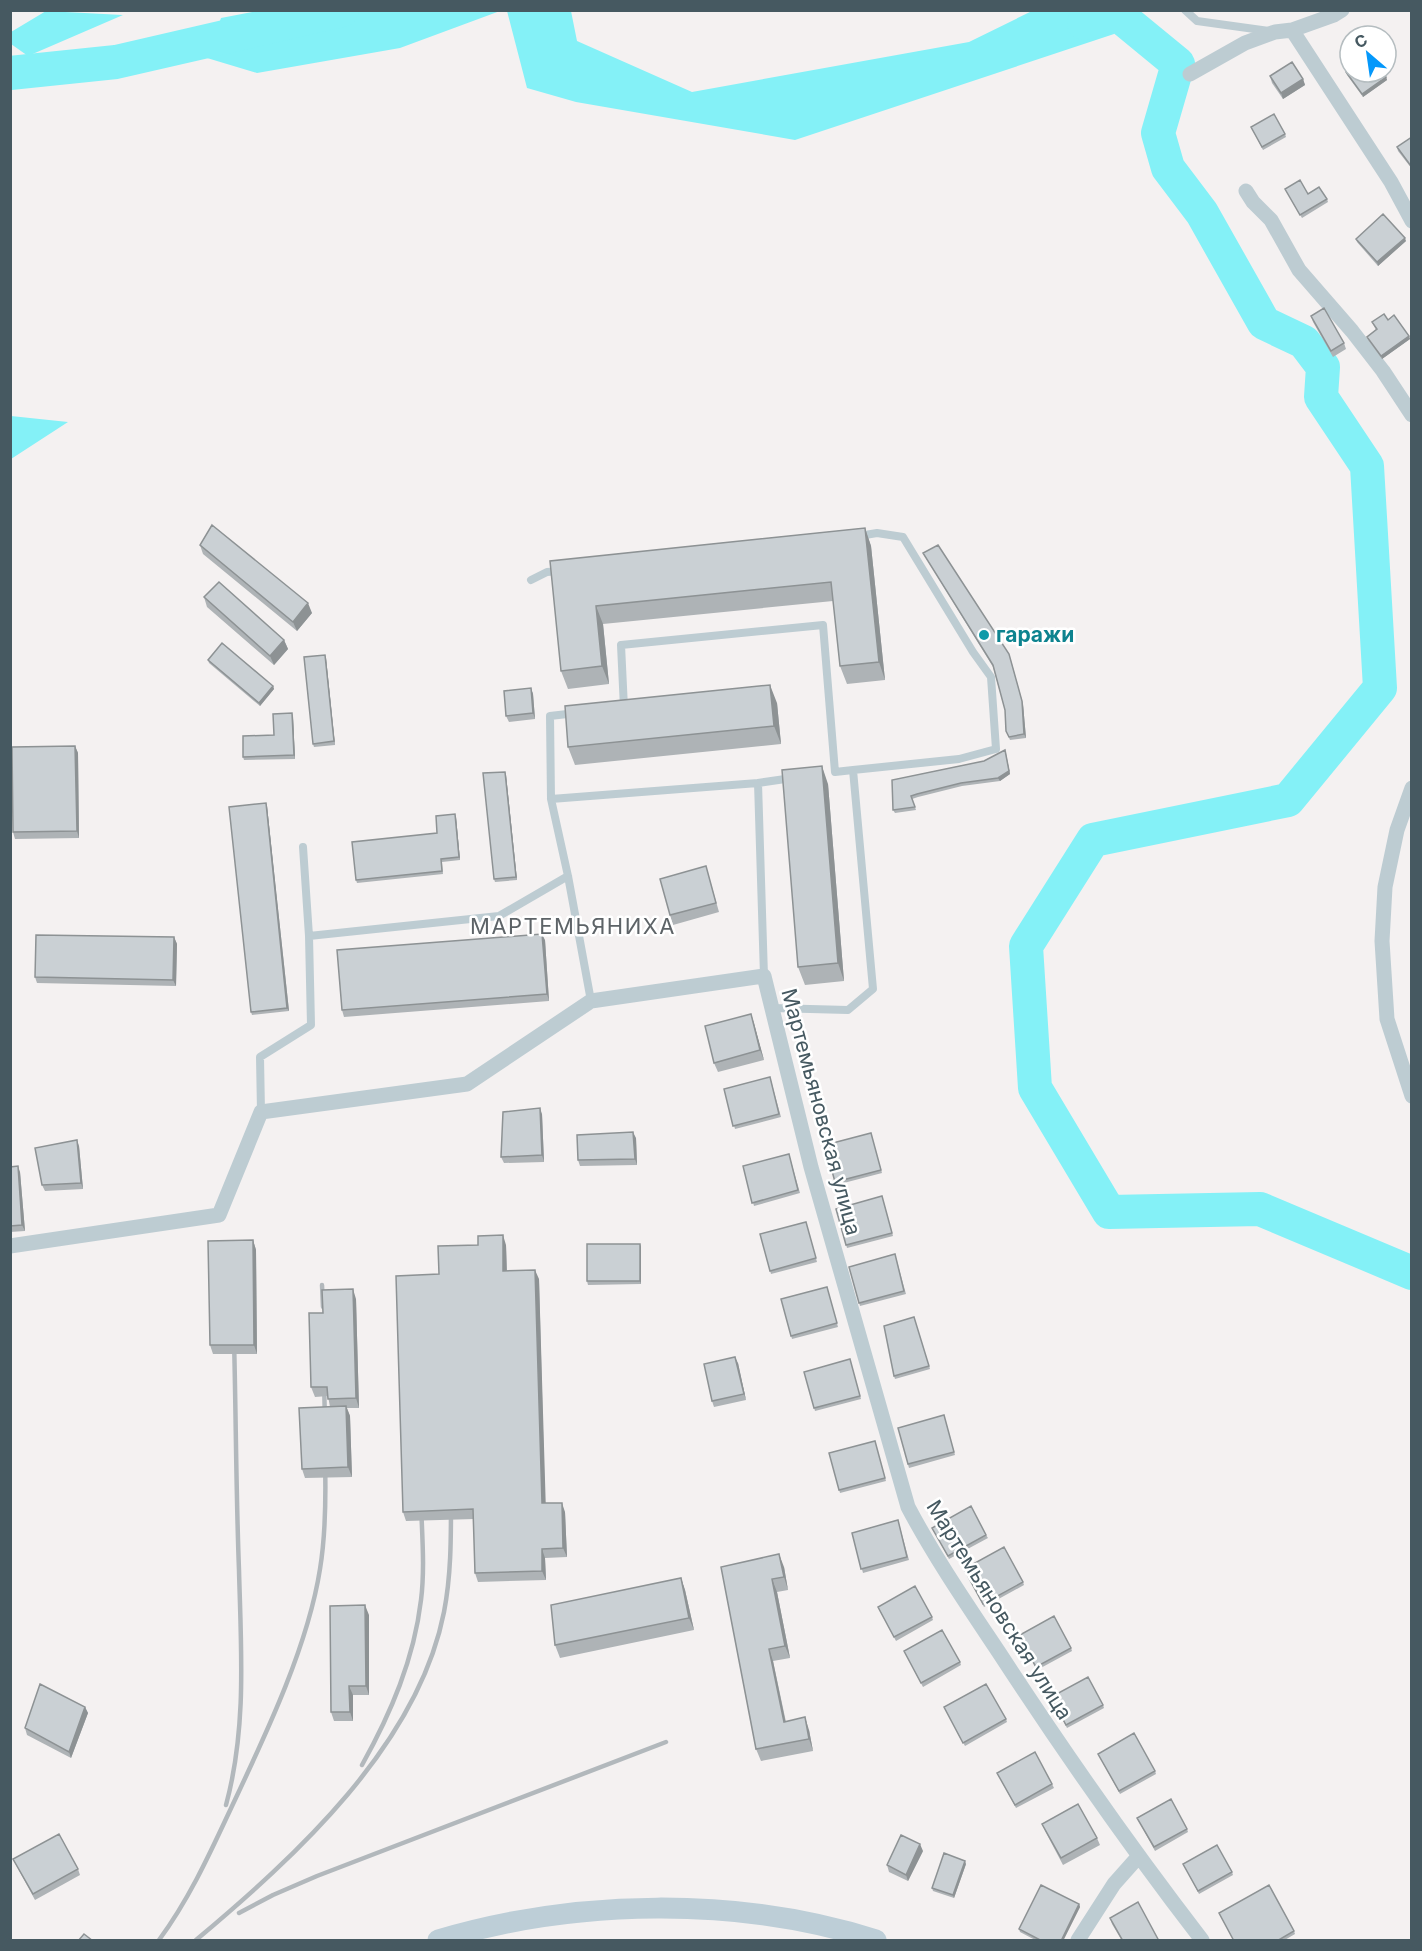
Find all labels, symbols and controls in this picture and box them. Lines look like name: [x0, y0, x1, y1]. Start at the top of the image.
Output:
north arrow: [1338, 24, 1398, 84]
text: С: [1351, 29, 1371, 52]
place label: гаражи: [996, 622, 1074, 647]
marker: гаражи: [977, 628, 991, 642]
district label: МАРТЕМЬЯНИХА: [470, 913, 676, 939]
street label: Мартемьяновская улица: [777, 986, 866, 1238]
street label: Мартемьяновская улица: [921, 1495, 1077, 1724]

